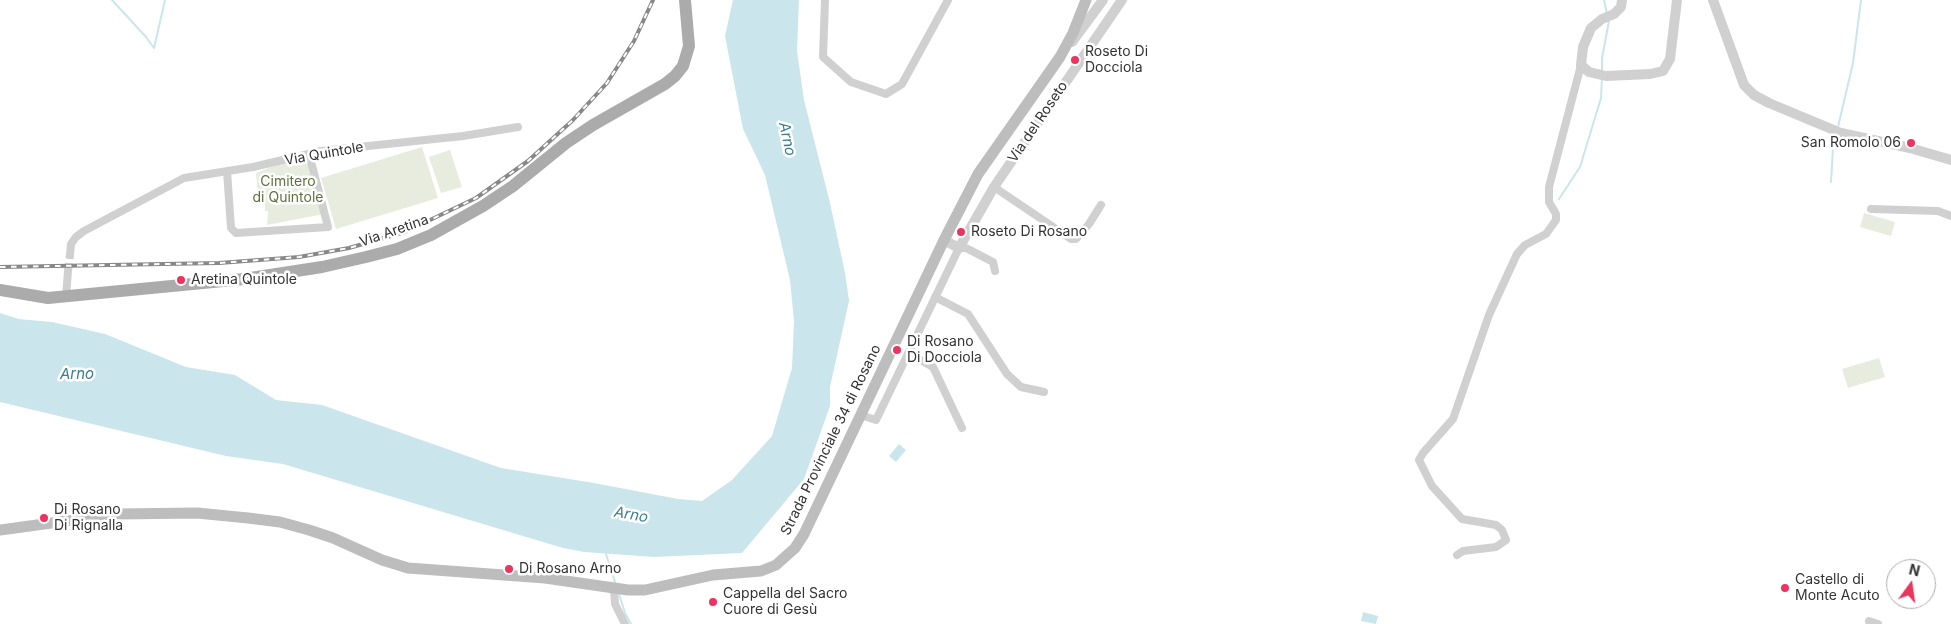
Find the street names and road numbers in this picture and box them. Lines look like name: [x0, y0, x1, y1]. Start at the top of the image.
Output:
street label: Via del Roseto: [1005, 78, 1071, 166]
street label: Via Quintole: [283, 139, 365, 169]
street label: Via Aretina: [357, 211, 431, 251]
street label: Strada Provinciale 34 di Rosano: [777, 342, 885, 538]

